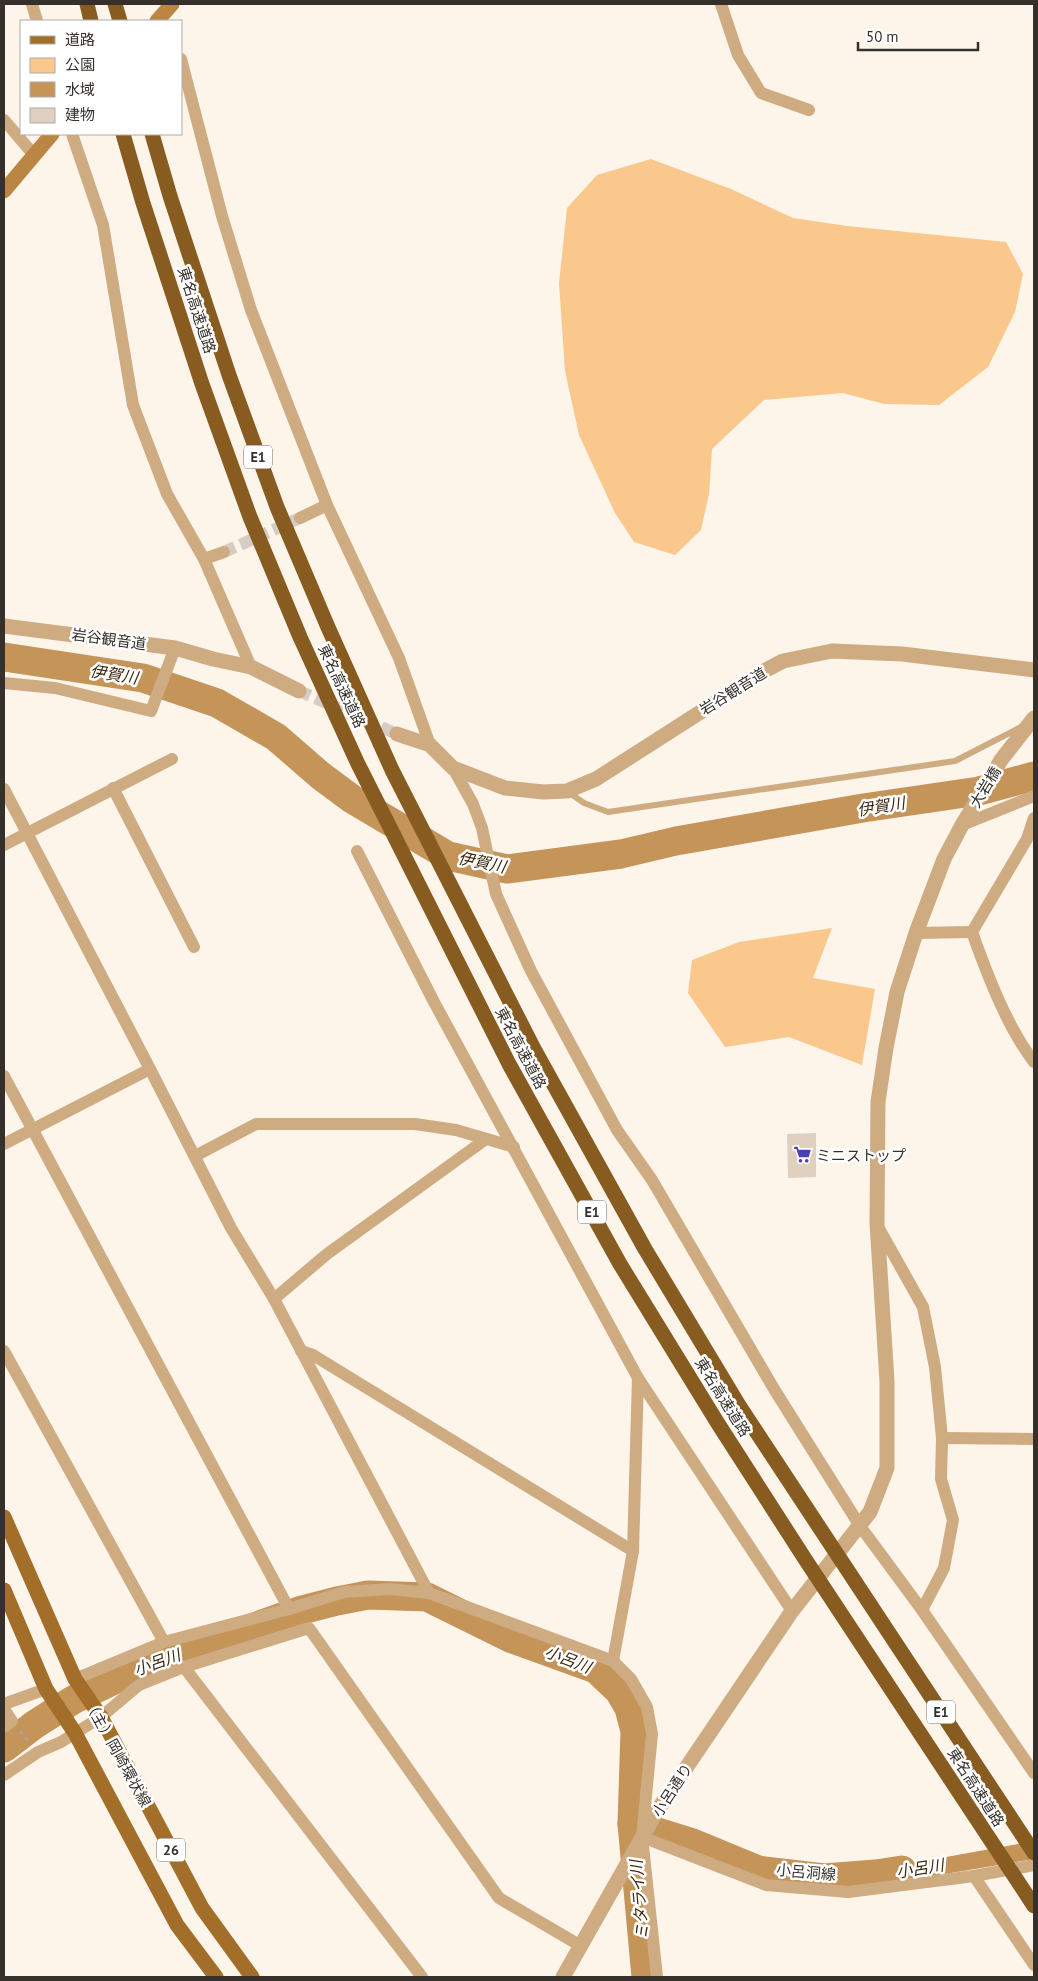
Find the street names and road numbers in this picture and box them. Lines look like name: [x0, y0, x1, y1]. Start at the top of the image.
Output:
street label: 東名高速道路: [174, 264, 220, 356]
road number: E1: [244, 446, 272, 468]
street label: 岩谷観音道: [71, 624, 147, 654]
street label: 東名高速道路: [314, 641, 370, 731]
street label: 岩谷観音道: [696, 663, 770, 719]
street label: 大岩橋: [965, 763, 1005, 811]
street label: 東名高速道路: [491, 1004, 551, 1092]
road number: E1: [578, 1200, 606, 1224]
street label: 東名高速道路: [691, 1354, 755, 1440]
street label: （主）岡崎環状線: [81, 1696, 155, 1810]
road number: E1: [927, 1700, 955, 1724]
street label: 東名高速道路: [944, 1744, 1008, 1830]
street label: 小呂通り: [648, 1760, 696, 1820]
road number: 26: [157, 1838, 185, 1862]
street label: 小呂洞線: [775, 1860, 837, 1884]

